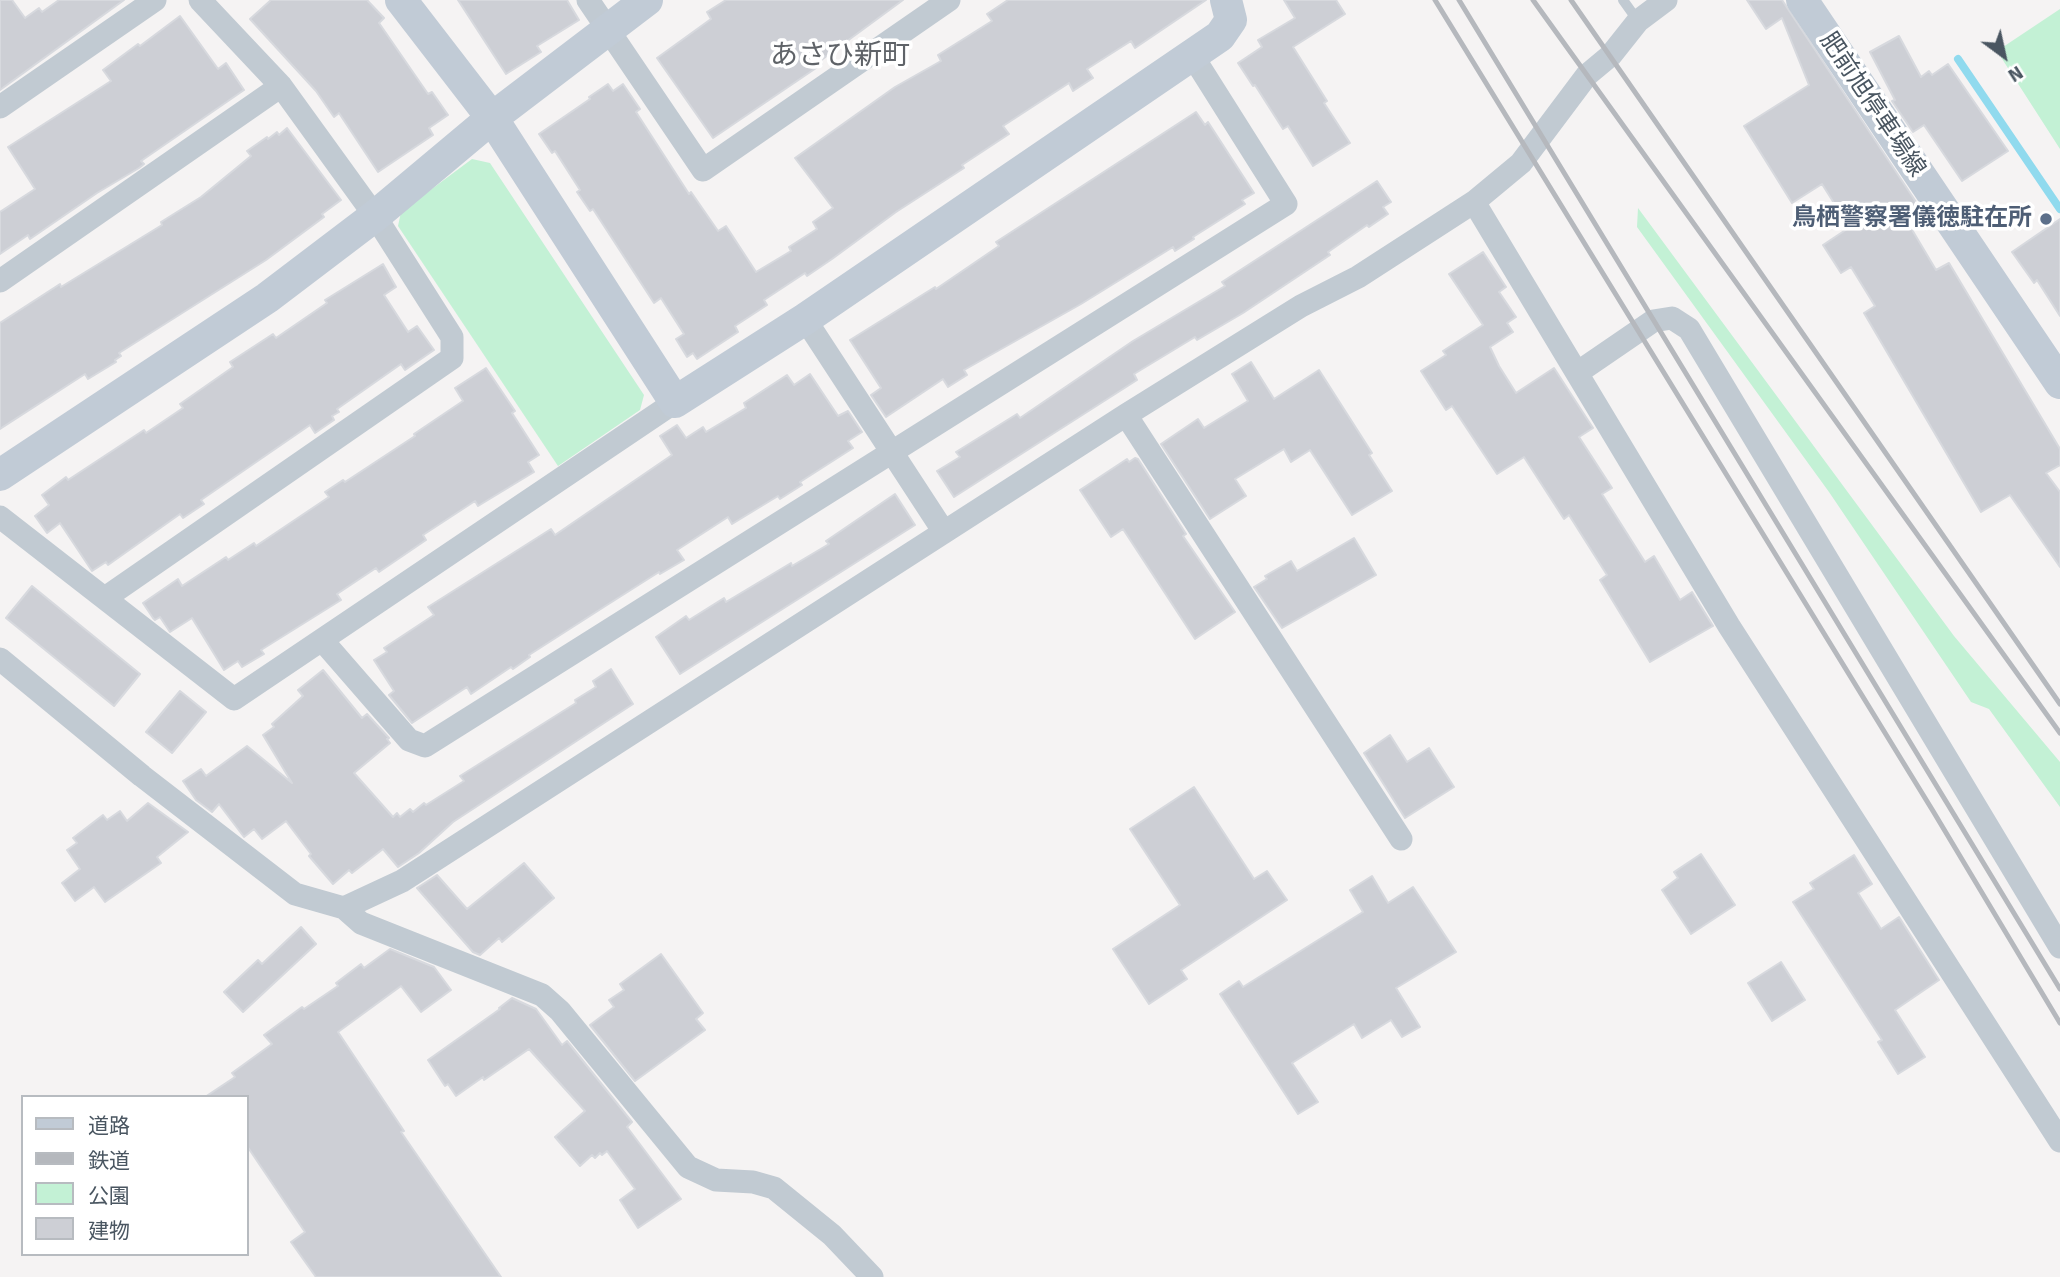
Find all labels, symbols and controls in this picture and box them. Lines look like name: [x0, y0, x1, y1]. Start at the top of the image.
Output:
north arrow: [1969, 21, 2039, 91]
street label: 肥前旭停車場線: [1813, 27, 1931, 183]
district label: あさひ新町: [770, 40, 910, 74]
text: N: [2003, 60, 2028, 87]
place label: 鳥栖警察署儀徳駐在所: [1792, 205, 2032, 233]
marker: 鳥栖警察署儀徳駐在所: [2038, 211, 2054, 227]
legend: [21, 1095, 248, 1256]
text: 道路: [88, 1113, 130, 1139]
text: 鉄道: [88, 1148, 130, 1174]
text: 公園: [88, 1183, 130, 1209]
text: 建物: [88, 1218, 130, 1244]

